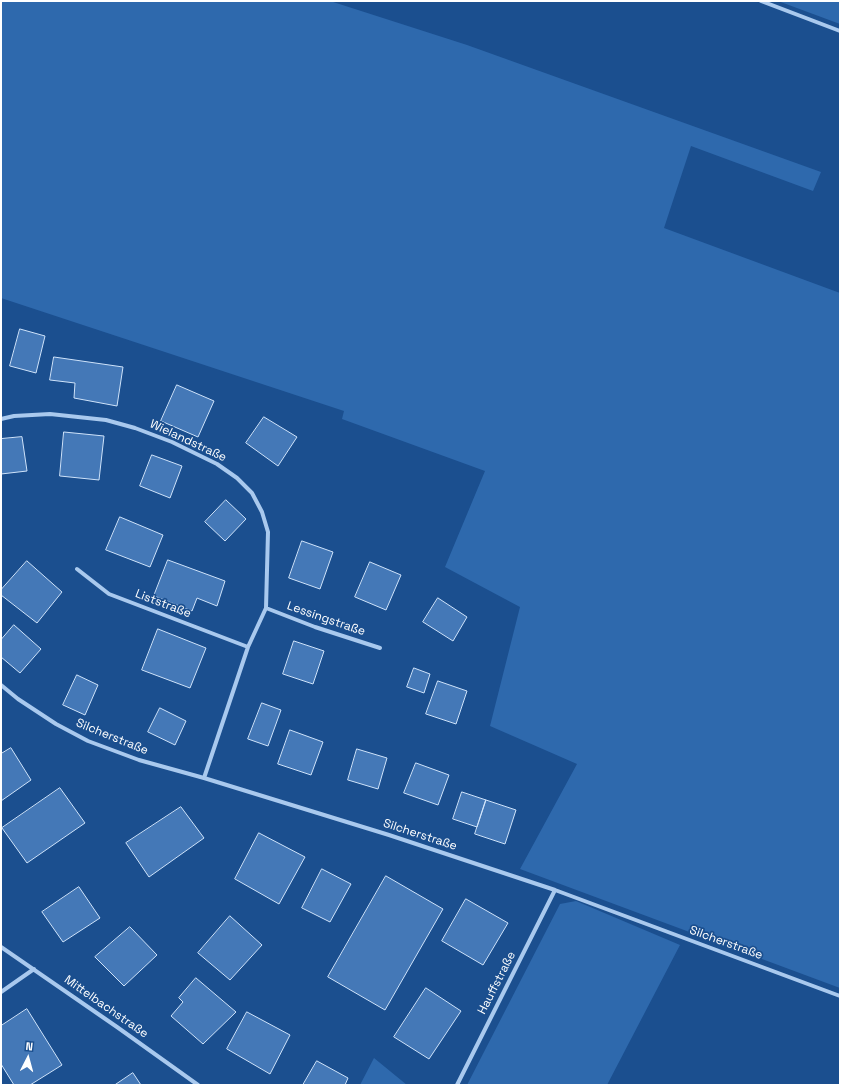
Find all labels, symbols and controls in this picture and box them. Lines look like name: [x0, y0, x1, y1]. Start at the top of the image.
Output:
street label: Wielandstraße: [147, 417, 229, 465]
street label: Liststraße: [133, 587, 193, 621]
street label: Lessingstraße: [285, 599, 367, 639]
street label: Silcherstraße: [74, 716, 150, 758]
street label: Silcherstraße: [381, 816, 459, 854]
street label: Silcherstraße: [687, 923, 765, 963]
street label: Hauffstraße: [475, 949, 519, 1017]
street label: Mittelbachstraße: [61, 973, 151, 1041]
north arrow: [8, 1038, 48, 1078]
text: N: [25, 1039, 34, 1053]

